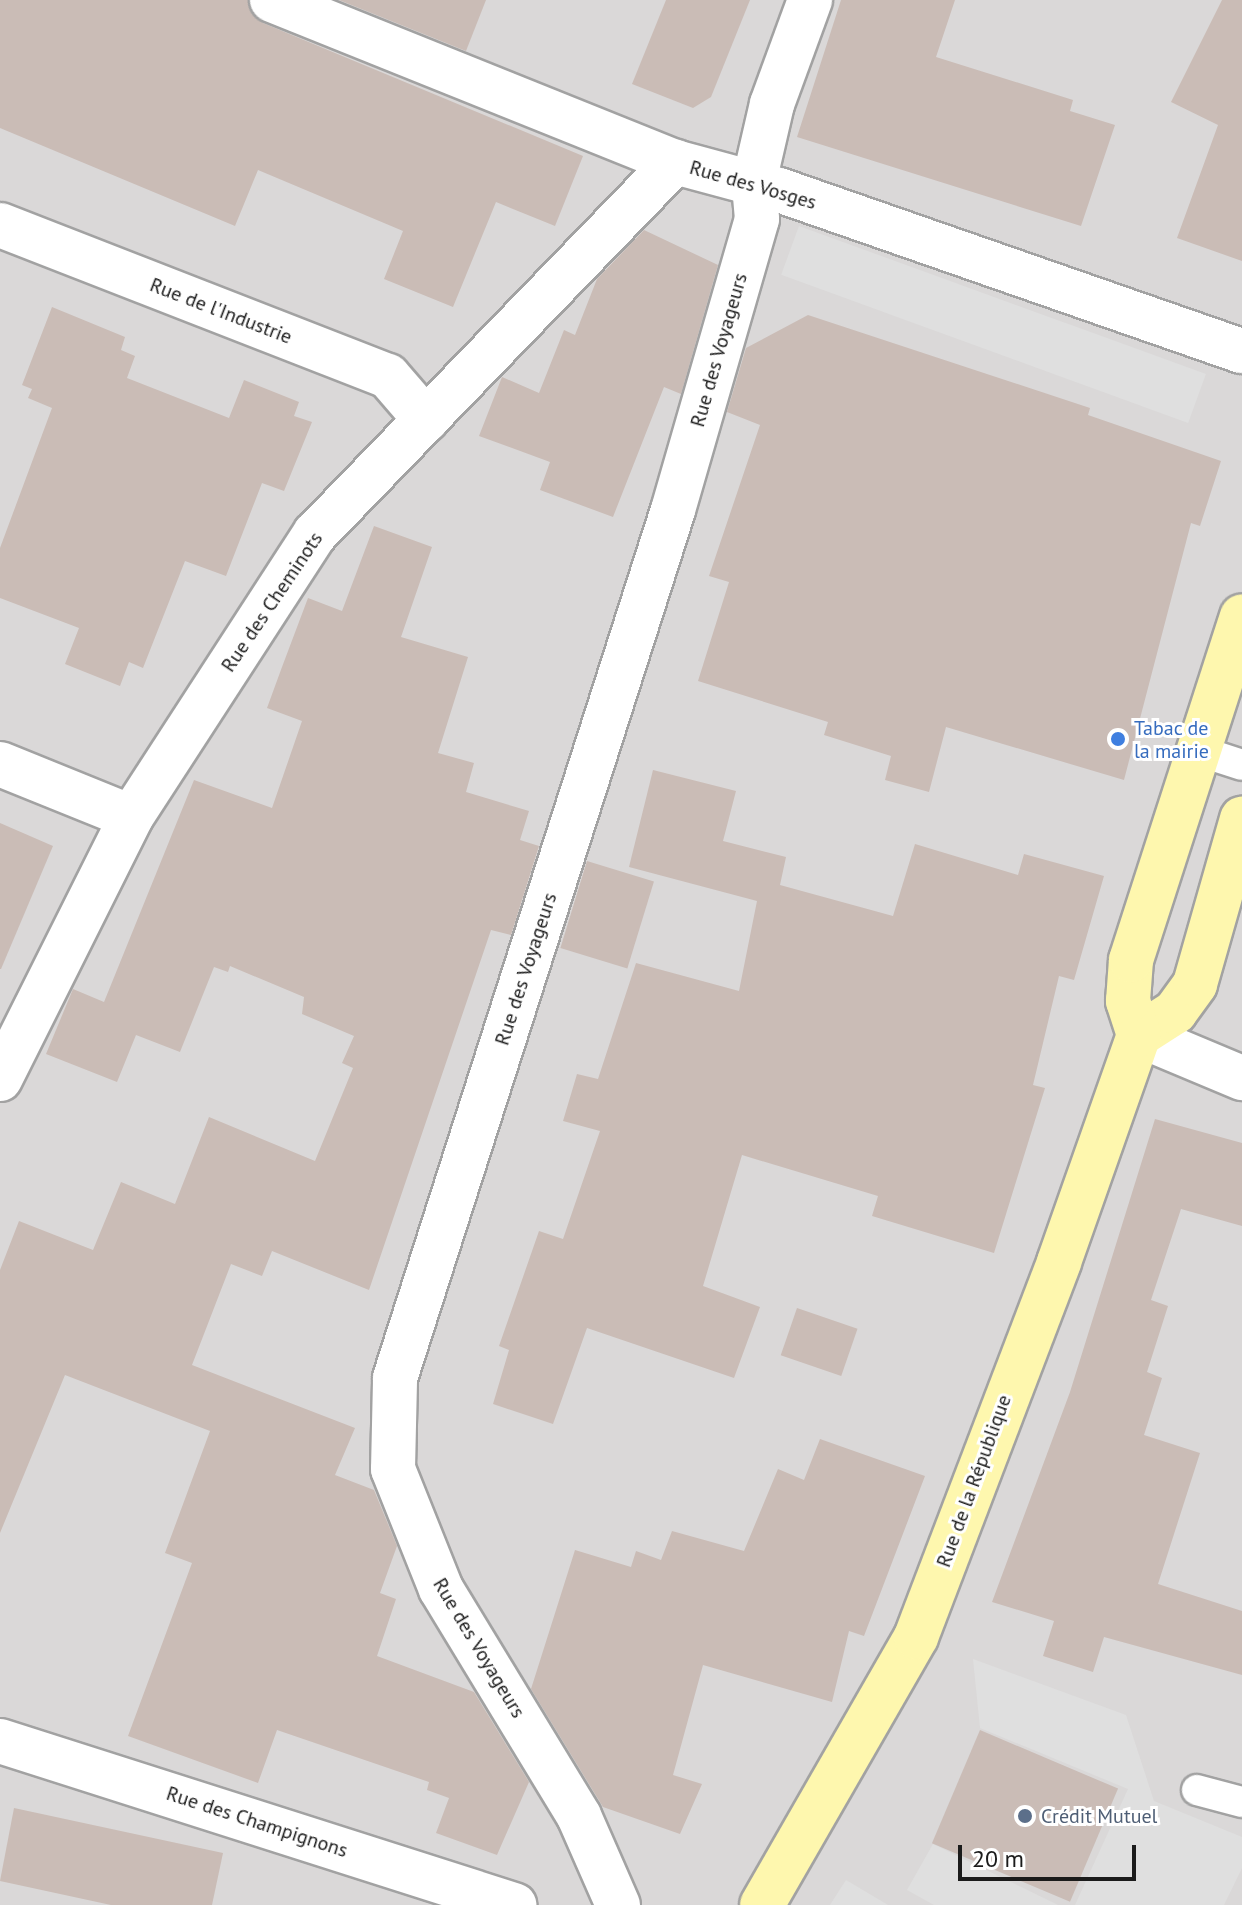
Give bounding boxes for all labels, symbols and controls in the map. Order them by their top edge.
street label: Rue des Vosges [687,155,819,215]
street label: Rue des Voyageurs [685,270,753,430]
street label: Rue de l'Industrie [147,273,295,349]
street label: Rue des Cheminots [216,527,328,677]
place label: Tabac de la mairie [1134,716,1209,763]
marker: Tabac de la mairie [1109,730,1127,748]
street label: Rue des Voyageurs [490,889,562,1049]
street label: Rue de la République [932,1392,1016,1570]
street label: Rue des Voyageurs [428,1573,530,1723]
street label: Rue des Champignons [163,1781,351,1863]
place label: Crédit Mutuel [1041,1804,1157,1828]
marker: Crédit Mutuel [1016,1807,1034,1825]
scale bar [962,1829,1140,1879]
text: 20 m [972,1843,1024,1874]

